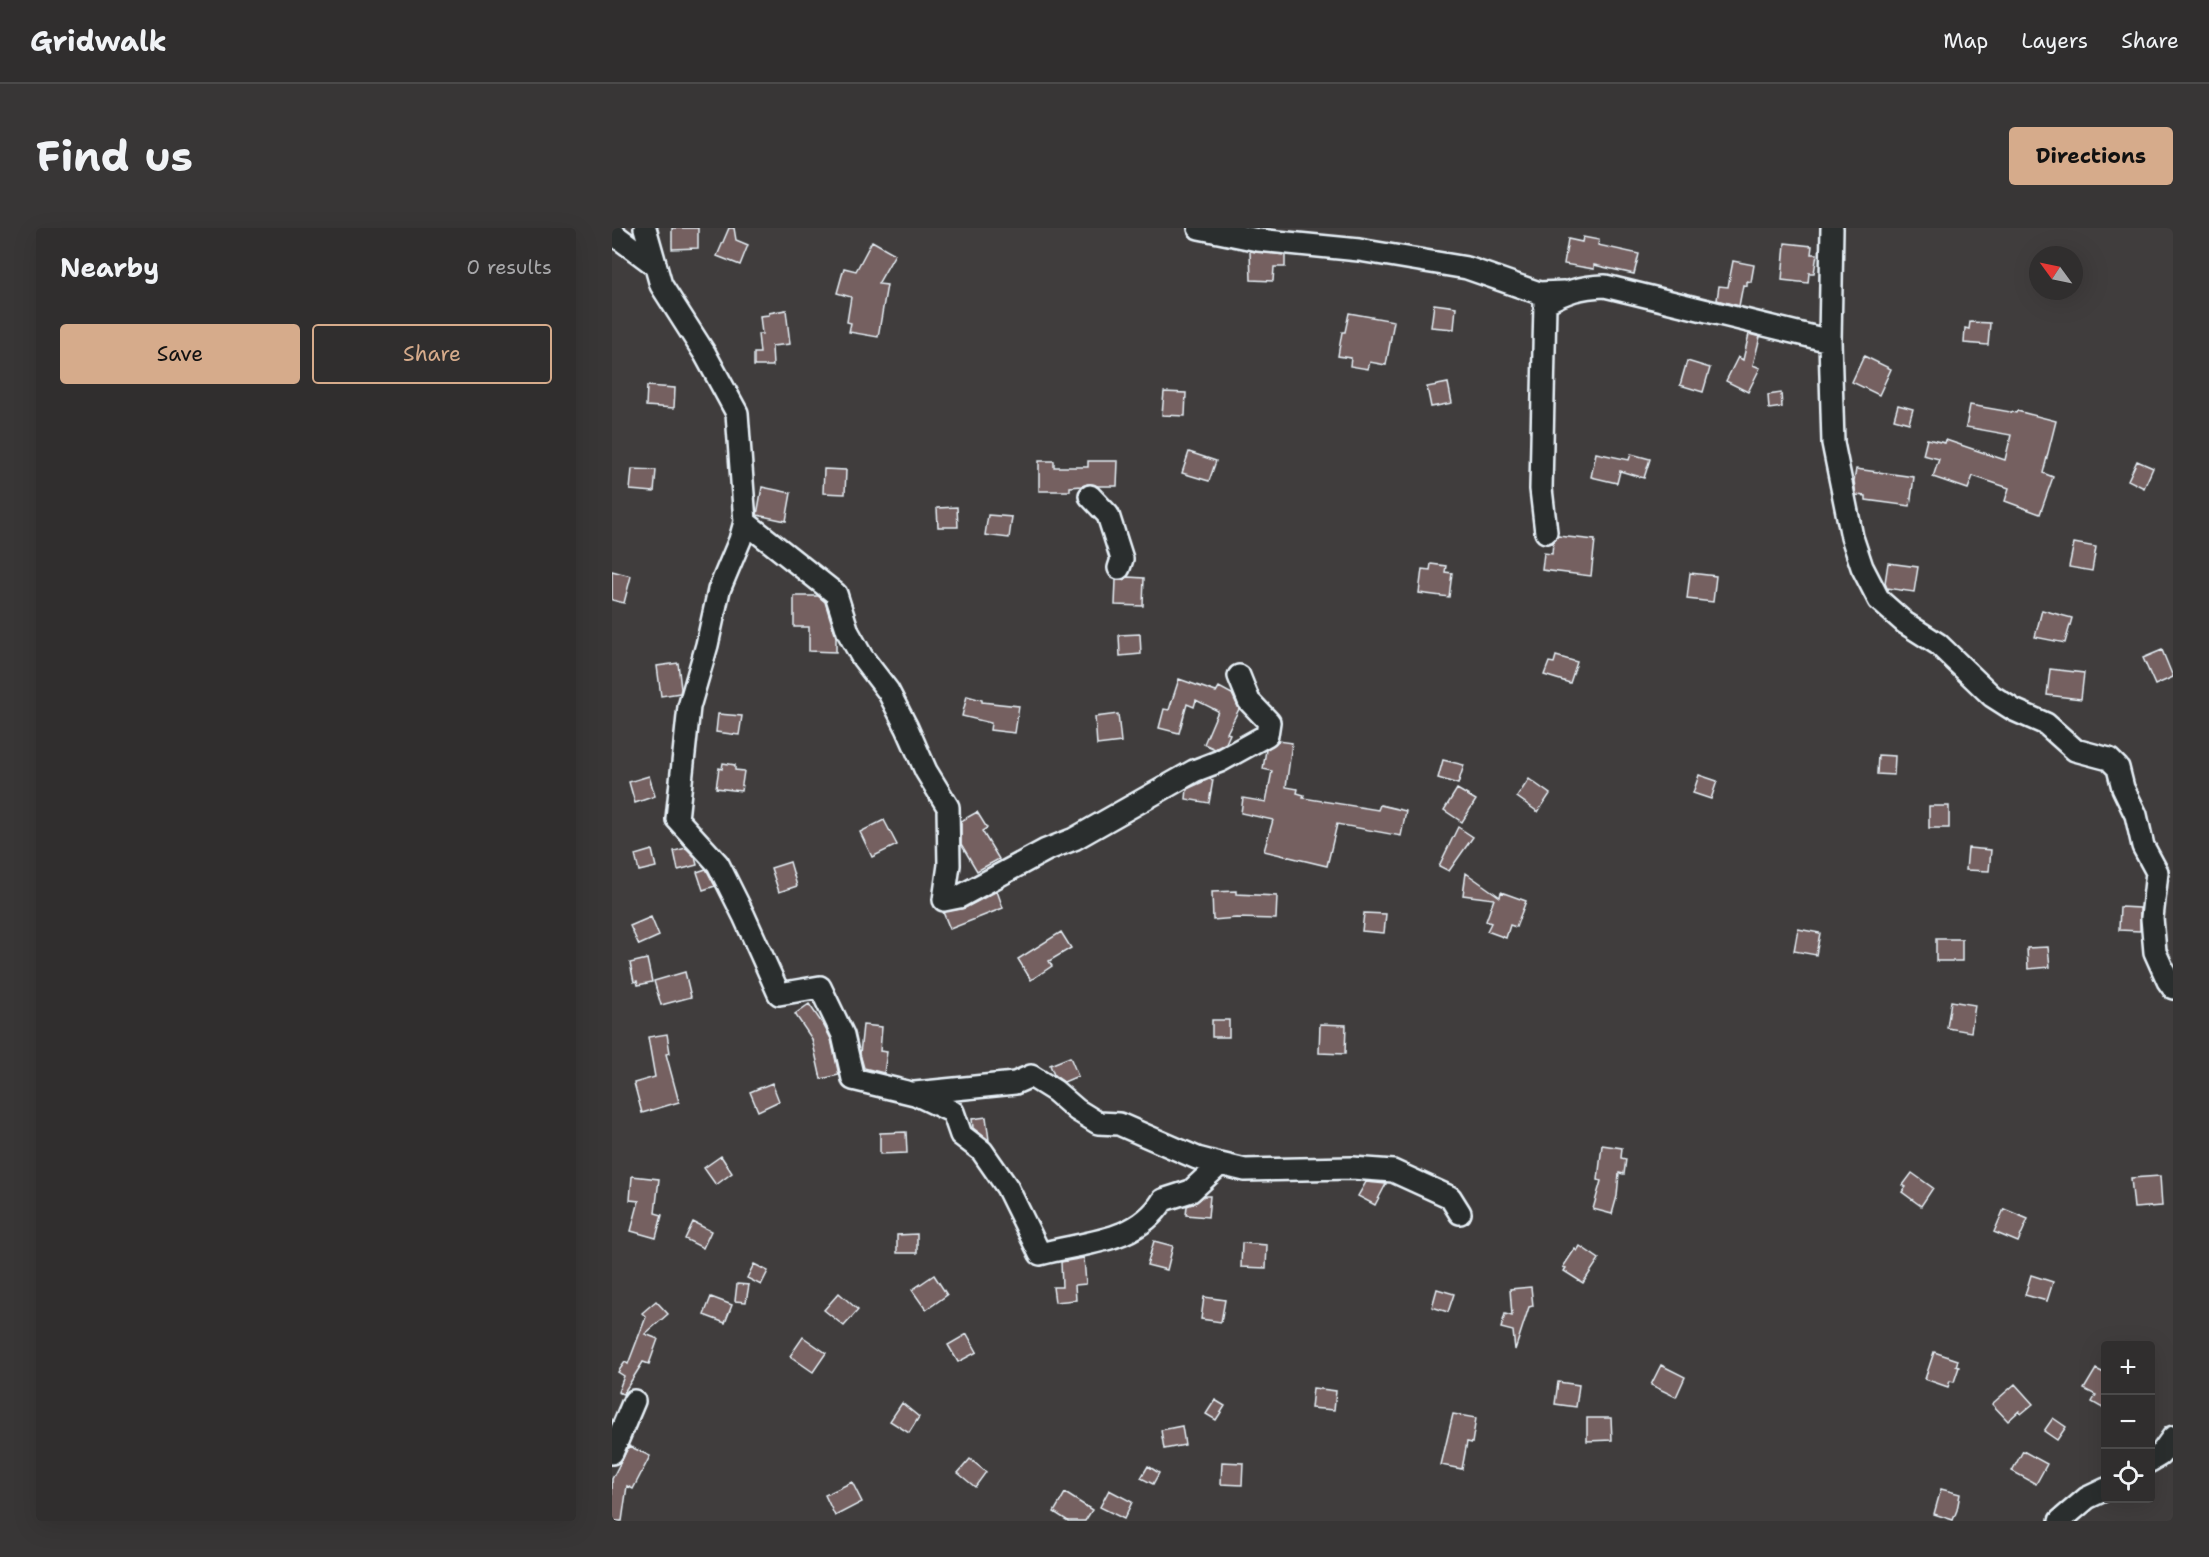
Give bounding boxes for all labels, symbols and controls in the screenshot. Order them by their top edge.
text: Gridwalk [30,22,167,60]
text: Map [1943,27,1988,55]
text: Layers [2021,27,2088,55]
text: Share [2121,27,2179,55]
button: Directions [2009,127,2173,185]
text: Find us [36,128,193,184]
north arrow [2029,246,2083,300]
text: Nearby [60,250,159,285]
text: 0 results [466,254,552,280]
button: Save [60,324,300,384]
button: Share [312,324,552,384]
map controls [2101,1341,2155,1503]
button: + [2101,1341,2155,1395]
button: − [2101,1395,2155,1449]
button: locate [2101,1449,2155,1503]

